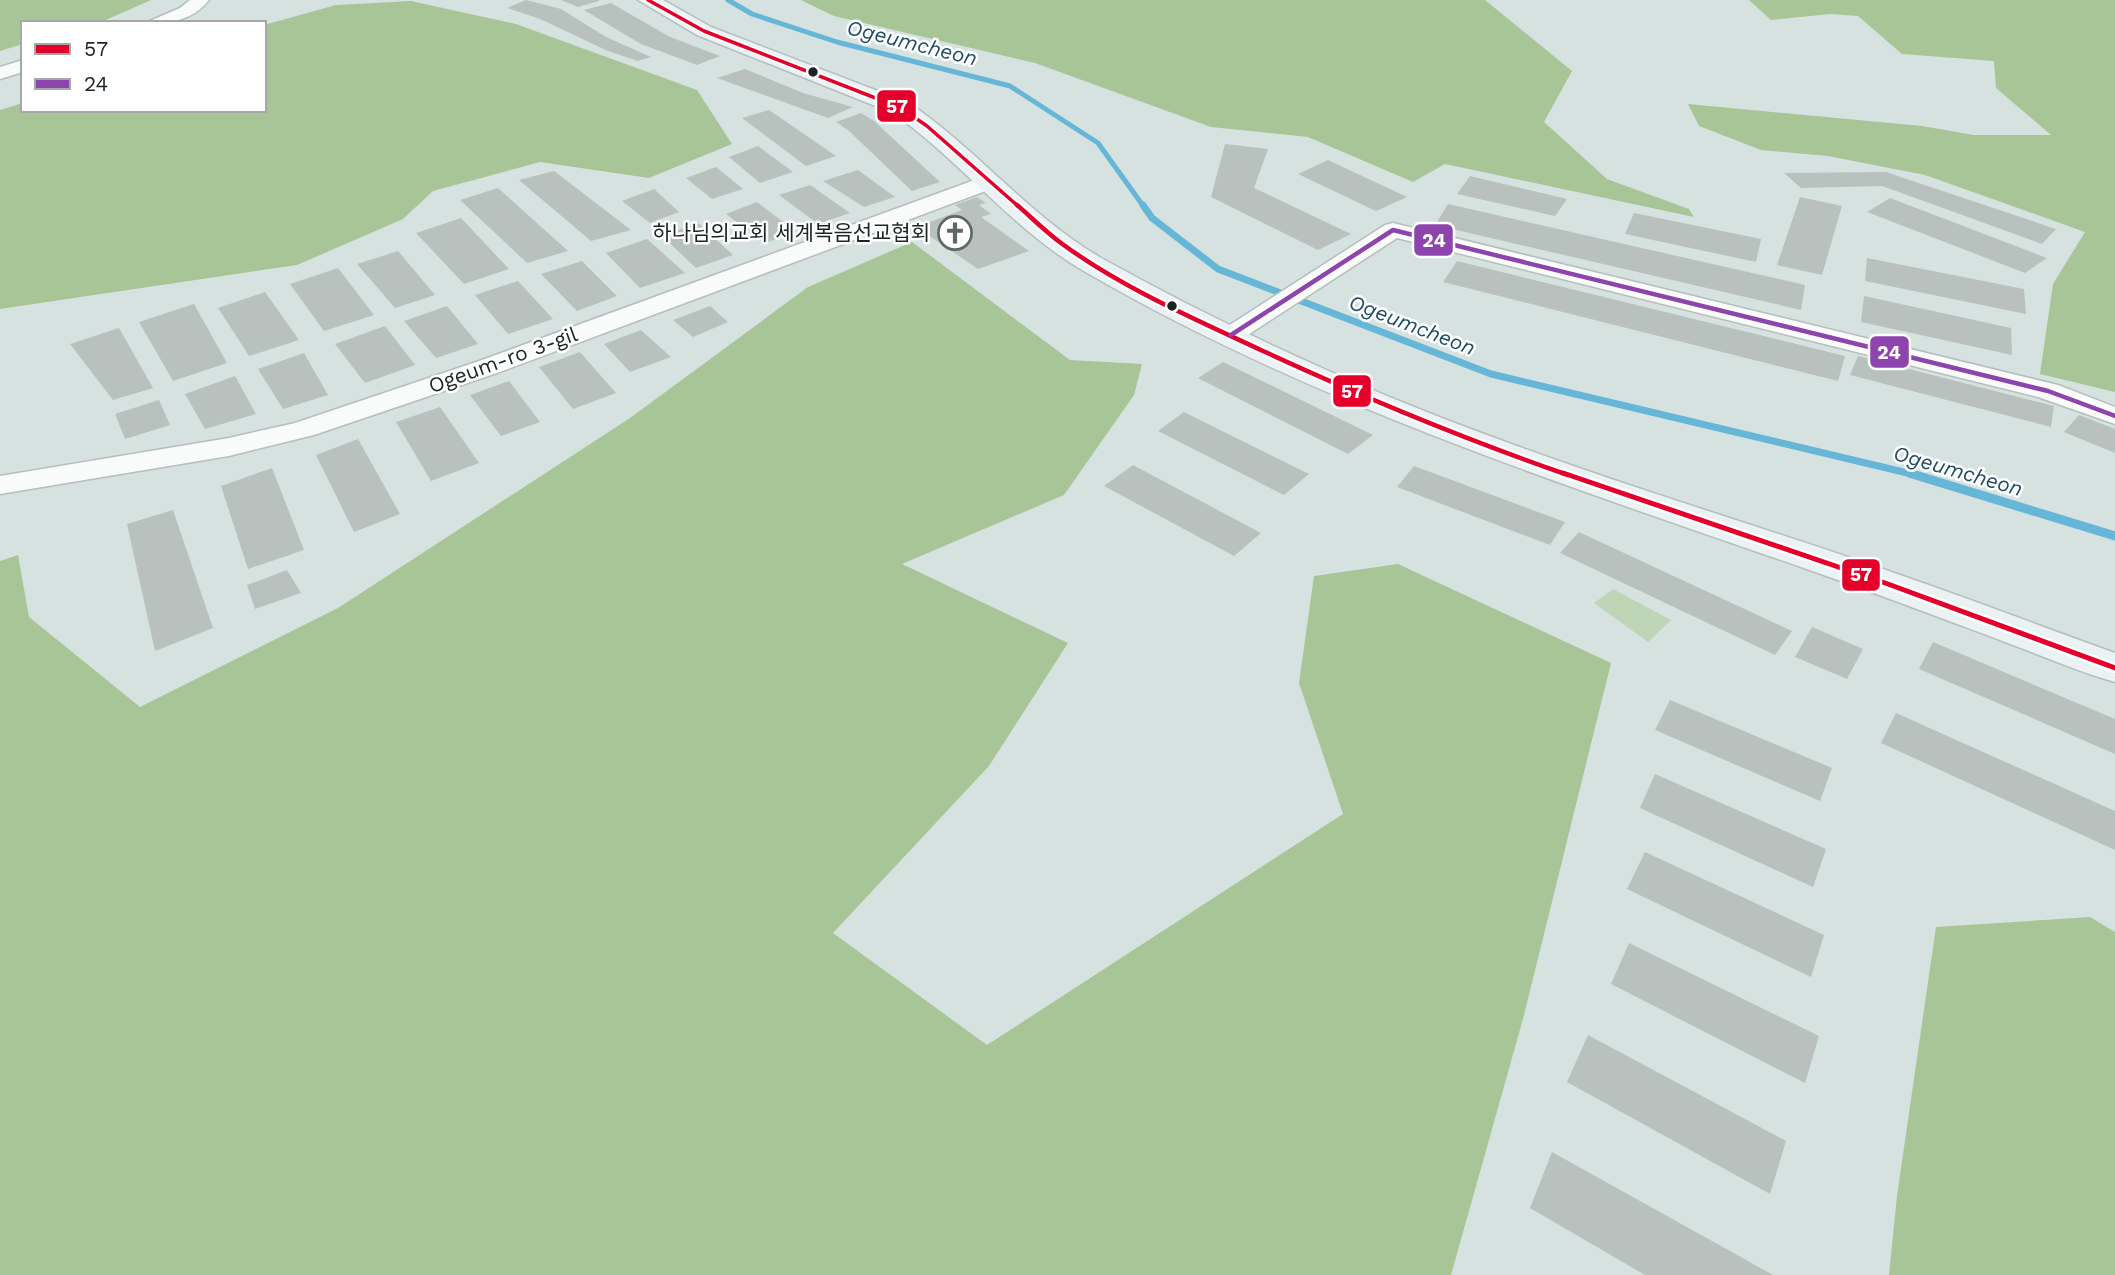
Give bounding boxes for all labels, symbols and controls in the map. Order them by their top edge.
water label: Ogeumcheon [844,14,980,71]
legend [21,21,266,112]
text: 57 [84,36,108,61]
unlabelled marker [806,65,820,79]
text: 24 [84,71,108,96]
line badge: 57 [876,89,917,123]
text: 57 [886,95,908,118]
church icon: 하나님의교회 세계복음선교협회 [936,214,974,252]
place label: 하나님의교회 세계복음선교협회 [652,220,930,245]
line badge: 24 [1413,223,1454,257]
text: 24 [1422,229,1446,252]
water label: Ogeumcheon [1345,289,1479,360]
unlabelled marker [1165,299,1179,313]
street label: Ogeum-ro 3-gil [425,321,581,398]
line badge: 24 [1869,335,1910,369]
text: 24 [1877,341,1901,364]
line badge: 57 [1332,374,1372,408]
text: 57 [1341,380,1363,403]
water label: Ogeumcheon [1891,440,2026,501]
line badge: 57 [1841,558,1881,592]
text: 57 [1850,563,1872,586]

